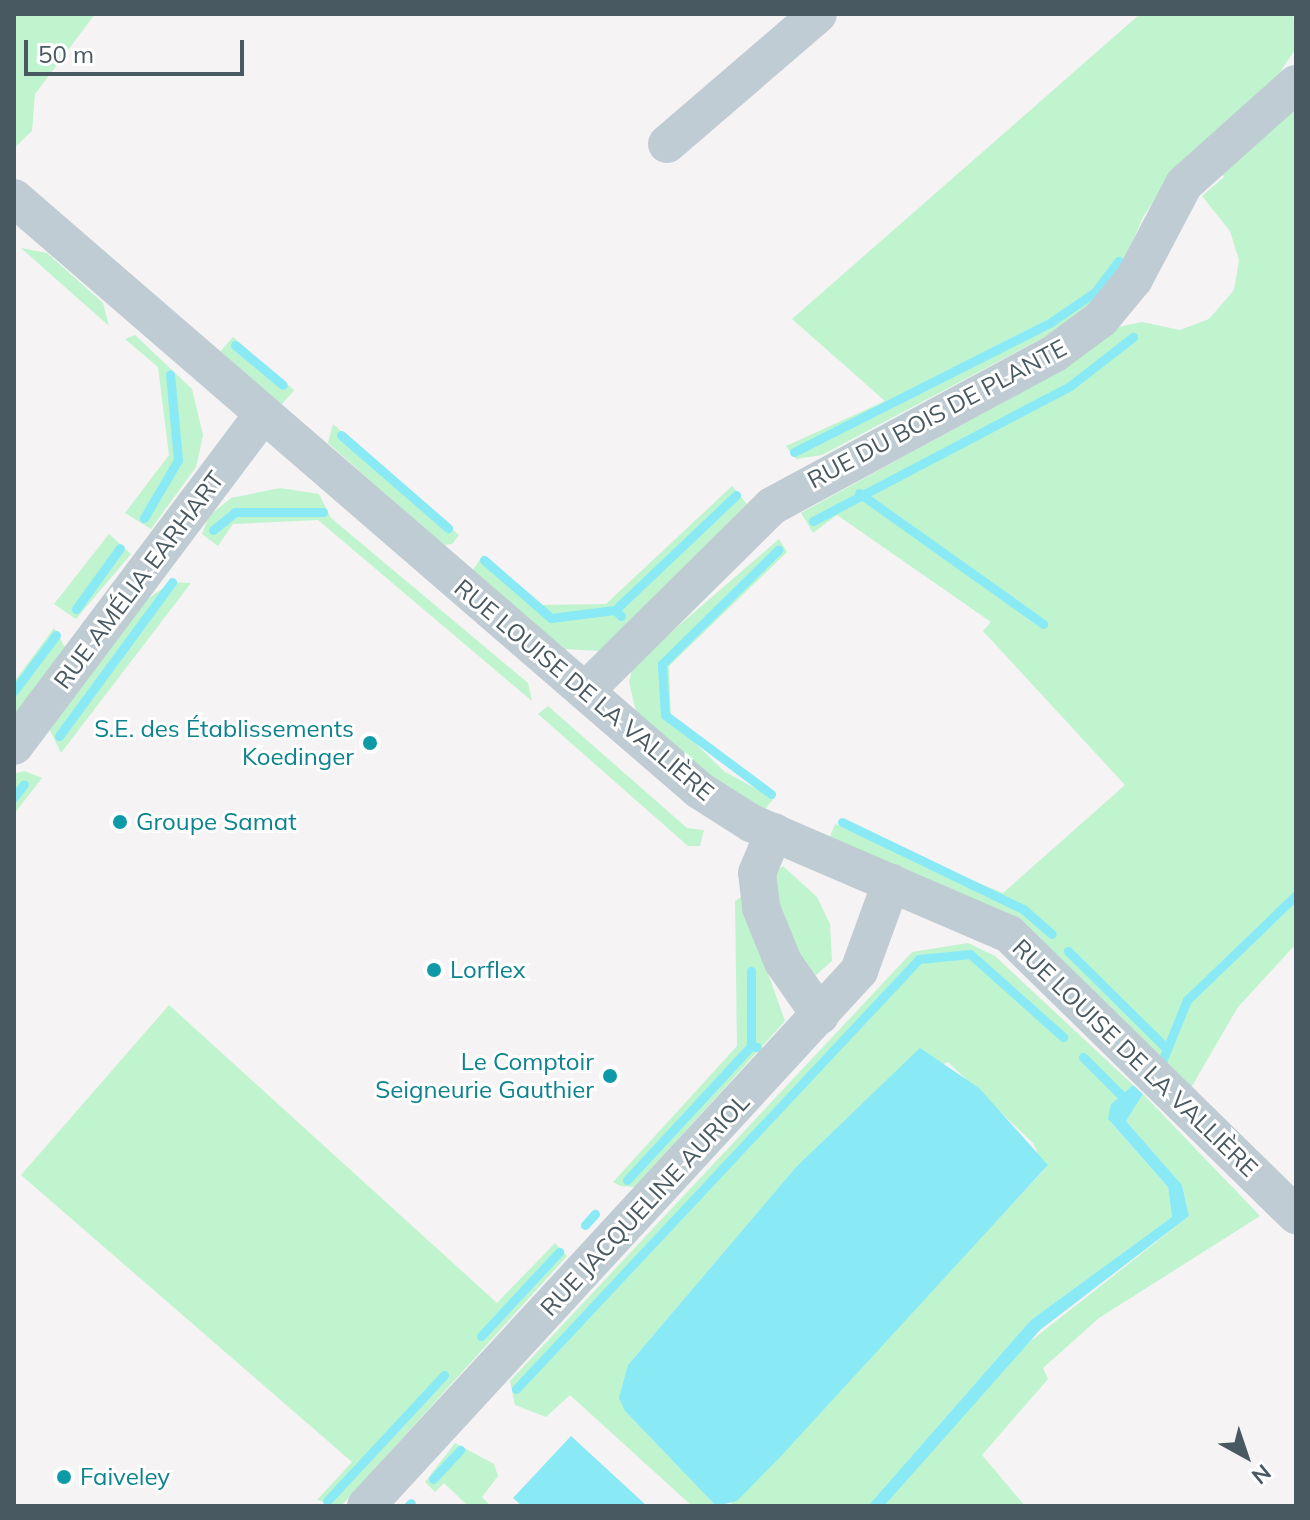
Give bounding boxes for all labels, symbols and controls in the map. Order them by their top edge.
scale bar [28,24,248,74]
text: 50 m [38,39,94,69]
street label: RUE DU BOIS DE PLANTE [803,333,1071,495]
street label: RUE AMÉLIA EARHART [48,466,230,694]
street label: RUE LOUISE DE LA VALLIÈRE [449,573,719,807]
place label: S.E. des Établissements Koedinger [94,715,354,771]
marker: S.E. des Établissements Koedinger [361,734,379,752]
place label: Groupe Samat [136,808,297,836]
marker: Groupe Samat [111,813,129,831]
street label: RUE LOUISE DE LA VALLIÈRE [1007,933,1263,1183]
place label: Lorflex [450,956,526,984]
marker: Lorflex [425,961,443,979]
place label: Le Comptoir Seigneurie Gauthier [375,1048,594,1104]
marker: Le Comptoir Seigneurie Gauthier [601,1067,619,1085]
street label: RUE JACQUELINE AURIOL [535,1088,755,1322]
north arrow [1206,1416,1286,1496]
text: N [1246,1458,1277,1490]
place label: Faiveley [80,1463,170,1491]
marker: Faiveley [55,1468,73,1486]

